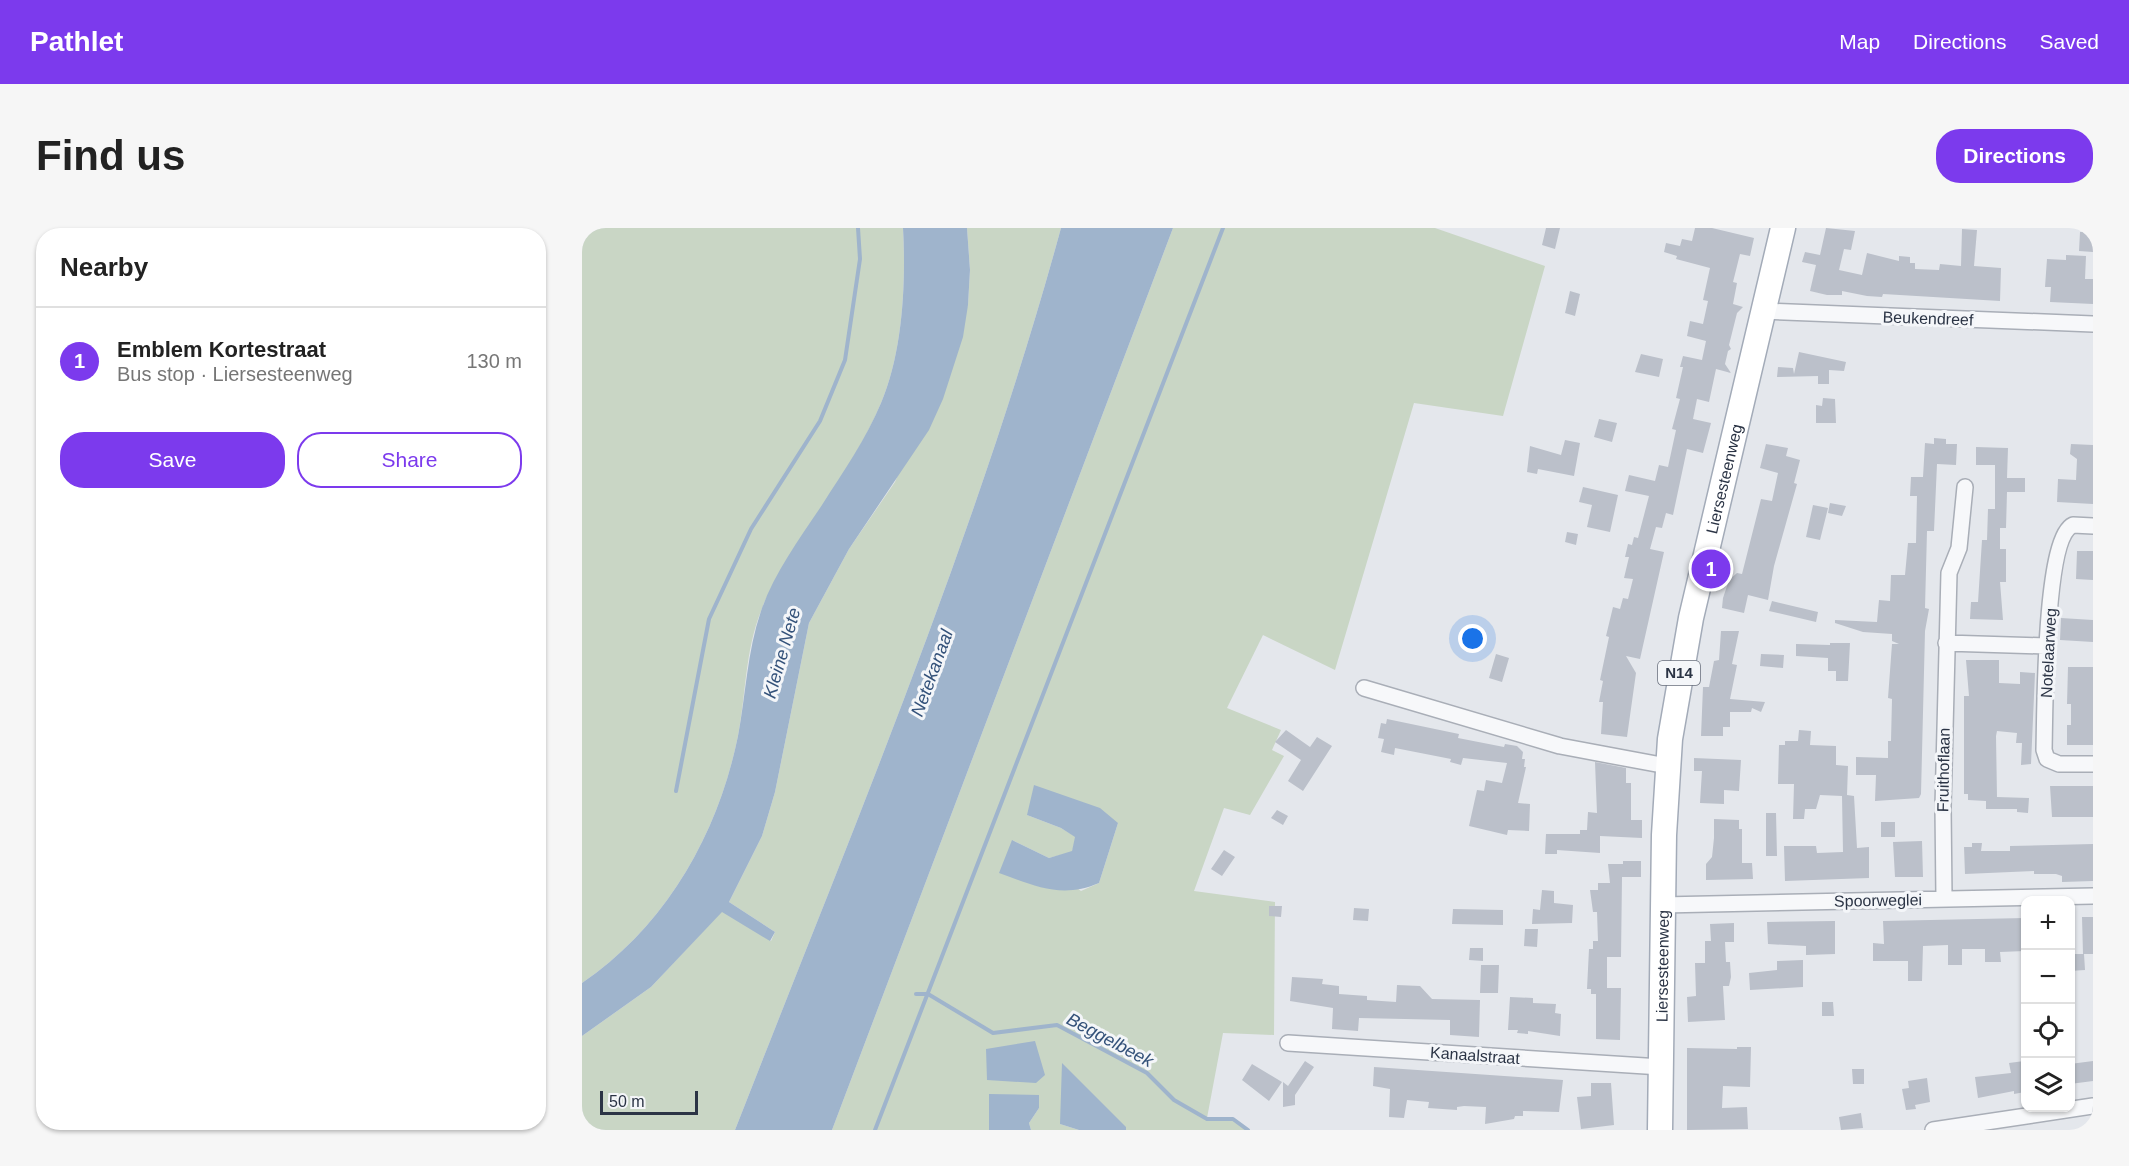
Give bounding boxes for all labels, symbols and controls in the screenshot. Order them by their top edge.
text: Pathlet [30,26,123,57]
text: Map [1839,30,1880,53]
text: Directions [1913,30,2006,53]
text: Saved [2039,30,2099,53]
button: Directions [1936,129,2093,183]
text: Find us [36,132,185,179]
text: Nearby [60,252,148,282]
street label: Beukendreef [1882,308,1974,329]
text: Emblem Kortestraat [117,337,326,362]
text: 1 [74,350,85,372]
text: 130 m [466,350,522,372]
text: Bus stop · Liersesteenweg [117,363,353,385]
street label: Liersesteenweg [1703,422,1745,535]
button: Save [60,432,285,488]
button: Share [297,432,522,488]
pin: 1 [1692,546,1730,592]
water label: Kleine Nete [760,606,804,700]
street label: Notelaarweg [2038,608,2059,698]
your location [1458,624,1487,653]
water label: Netekanaal [907,626,957,719]
road number: N14 [1658,661,1700,685]
street label: Fruithoflaan [1934,728,1953,812]
street label: Spoorweglei [1834,891,1922,910]
map controls [2021,896,2075,1112]
button: + [2021,896,2075,950]
street label: Liersesteenweg [1653,910,1672,1022]
button: − [2021,950,2075,1004]
button: locate [2021,1004,2075,1058]
water label: Beggelbeek [1063,1009,1158,1072]
street label: Kanaalstraat [1430,1044,1521,1067]
button: layers [2021,1058,2075,1112]
scale bar [600,1088,698,1116]
text: 50 m [609,1093,645,1110]

